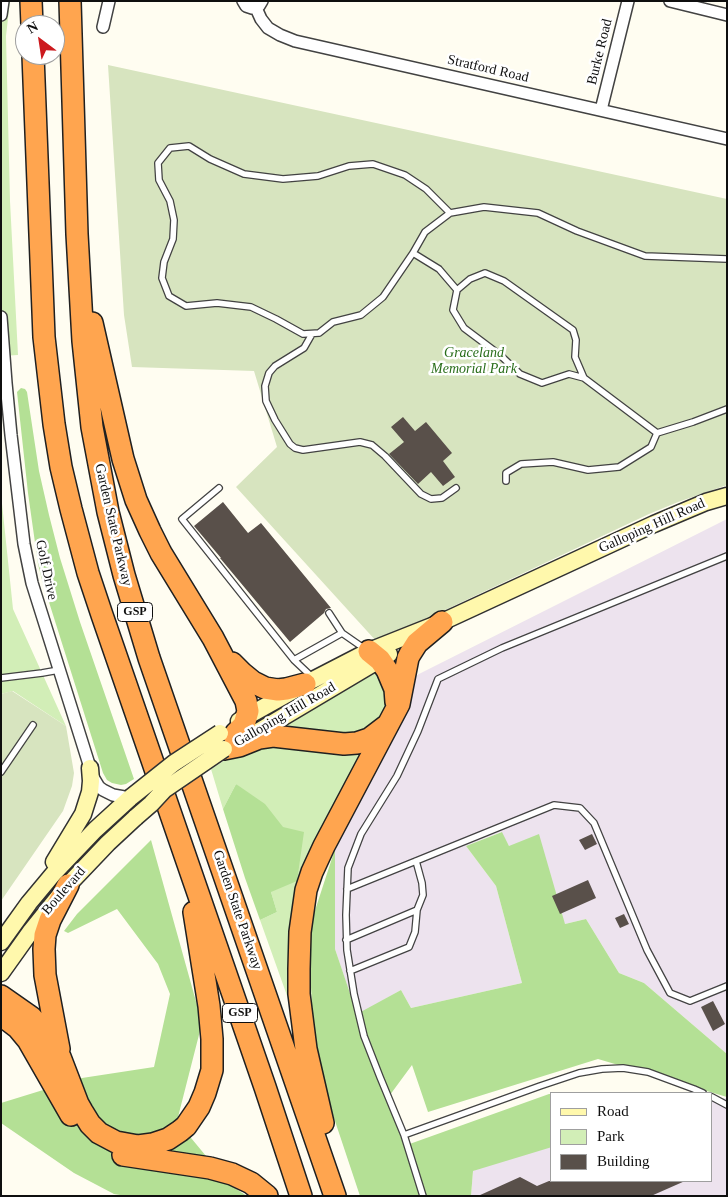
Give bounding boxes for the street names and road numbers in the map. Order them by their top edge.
street label: Burke Road [584,17,616,87]
street label: Stratford Road [446,52,530,86]
street label: Garden State Parkway [91,462,135,588]
street label: Galloping Hill Road [596,495,708,557]
street label: Golf Drive [31,538,61,602]
road number: GSP [118,602,152,622]
street label: Galloping Hill Road [231,679,339,751]
street label: Garden State Parkway [209,848,265,972]
street label: Boulevard [39,863,89,919]
road number: GSP [222,1004,258,1022]

